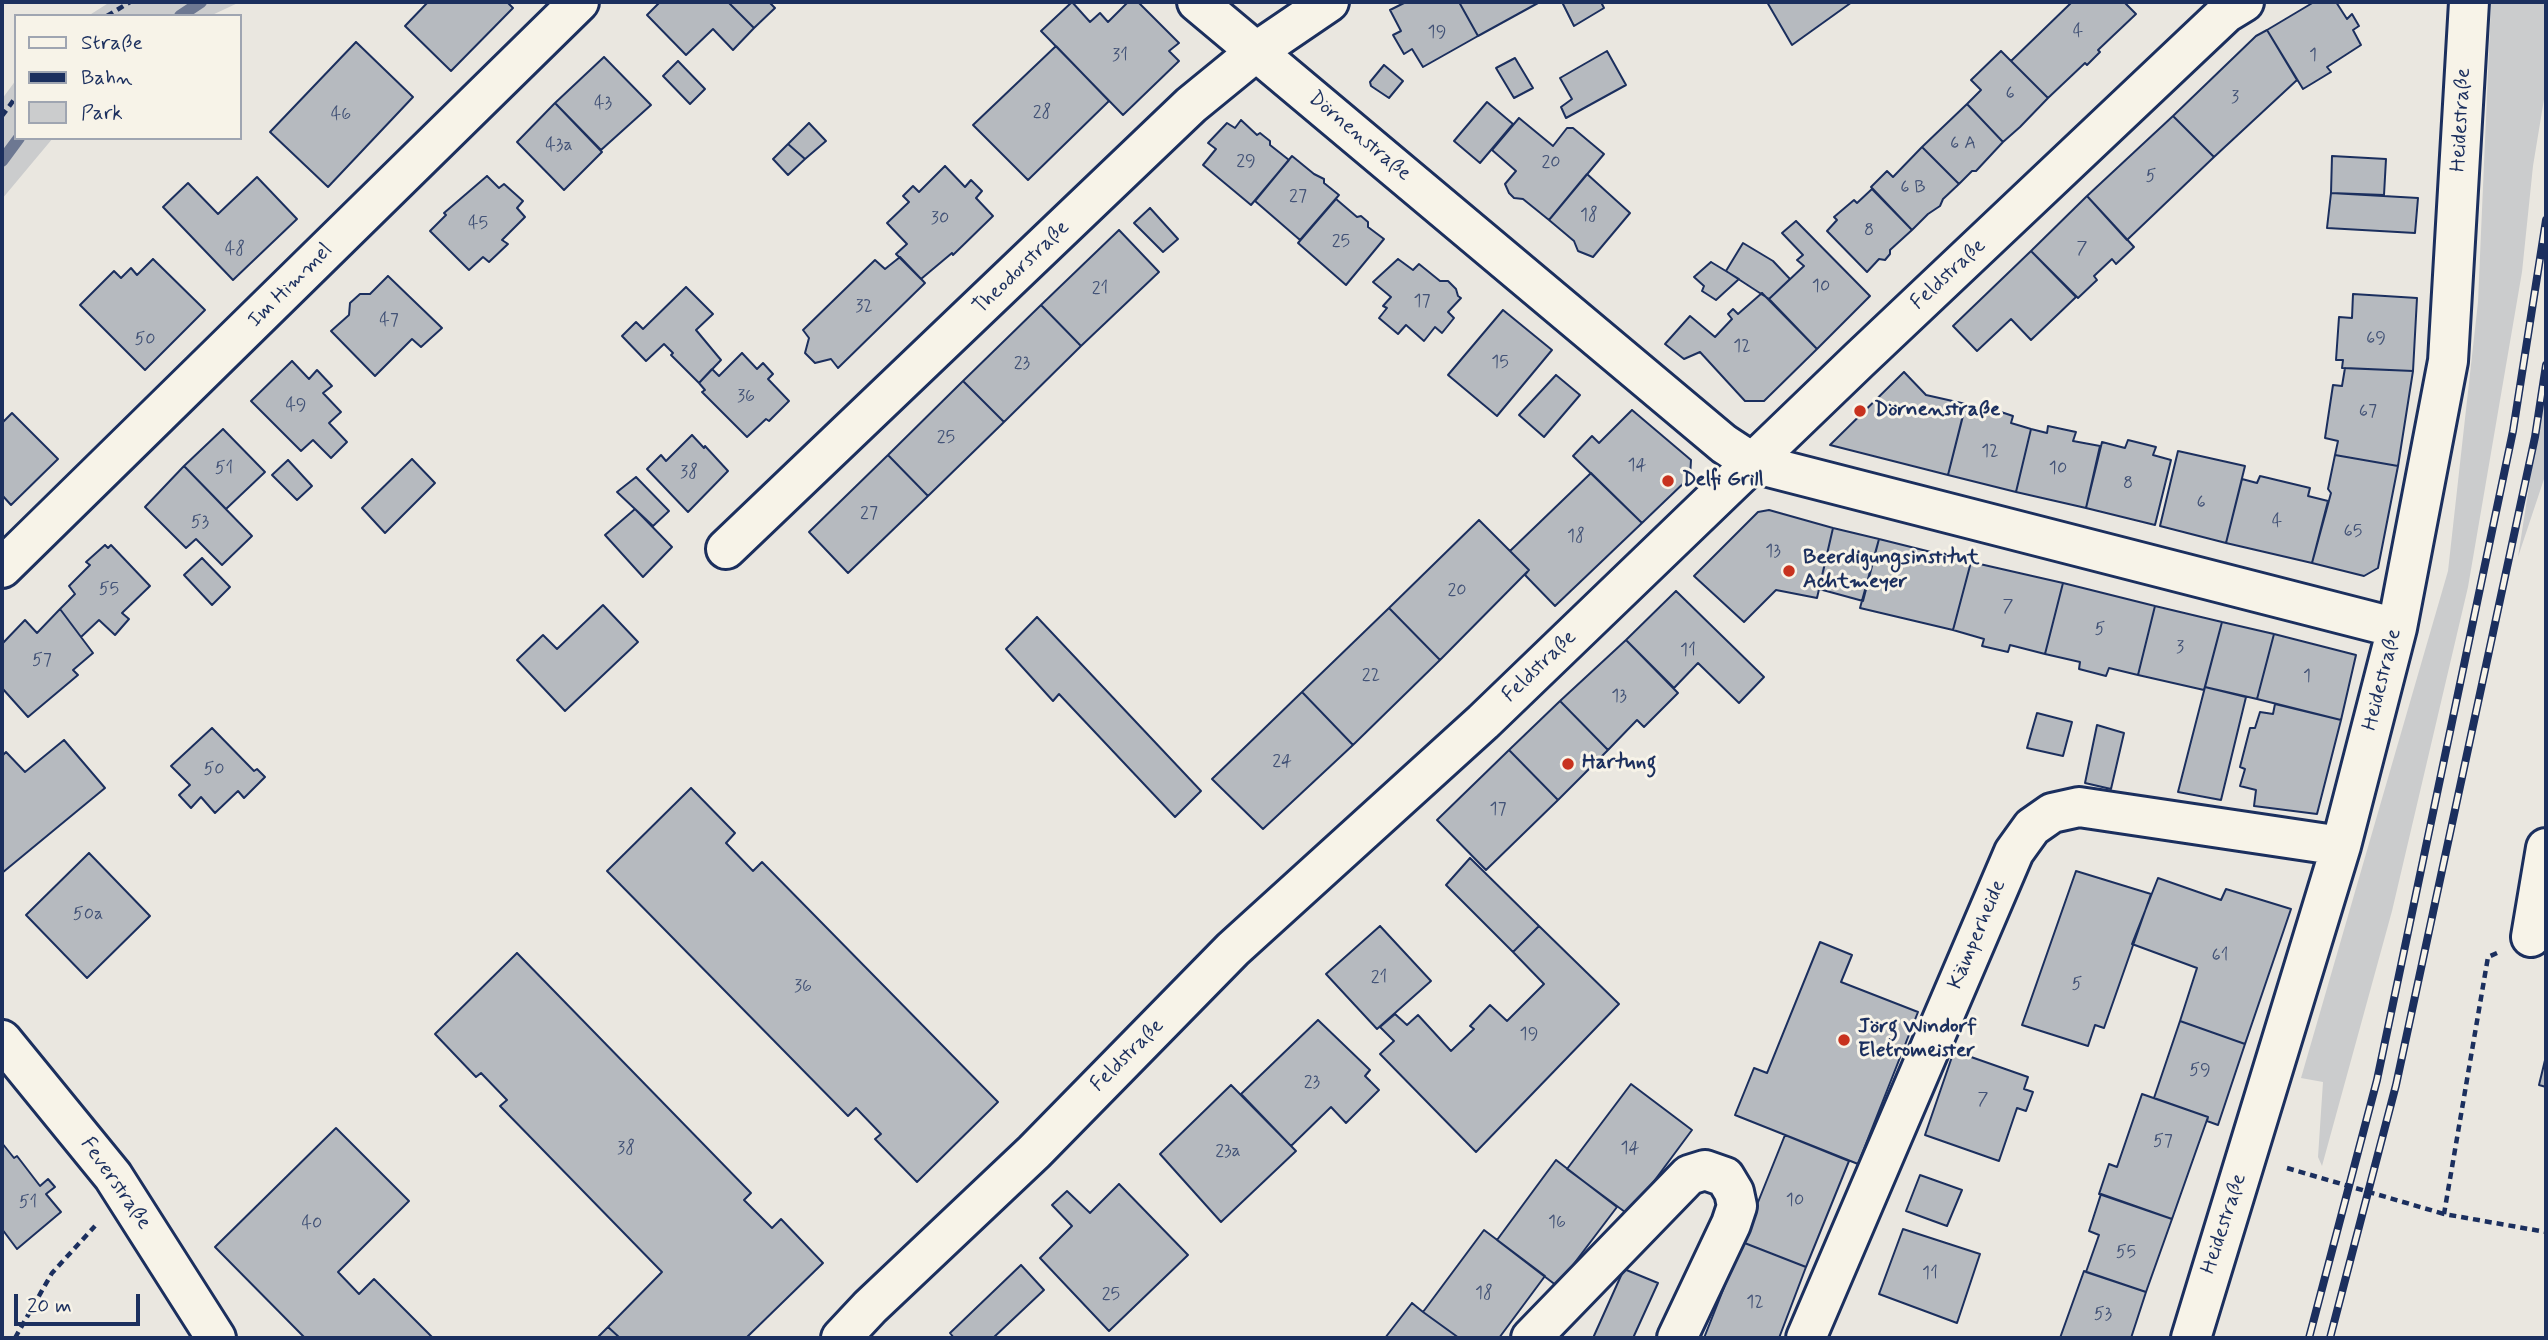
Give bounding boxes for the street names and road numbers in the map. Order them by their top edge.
street label: Heidestraße [2447,67,2477,173]
street label: Dörnenstraße [1303,87,1415,187]
street label: Theodorstraße [969,216,1075,320]
street label: Feldstraße [1906,234,1992,316]
street label: Im Himmel [244,239,338,333]
street label: Feldstraße [1498,626,1582,708]
street label: Heidestraße [2358,626,2408,734]
street label: Kämperheide [1944,876,2012,994]
street label: Feldstraße [1086,1014,1170,1098]
street label: Feverstraße [74,1133,156,1235]
street label: Heidestraße [2197,1171,2253,1277]

